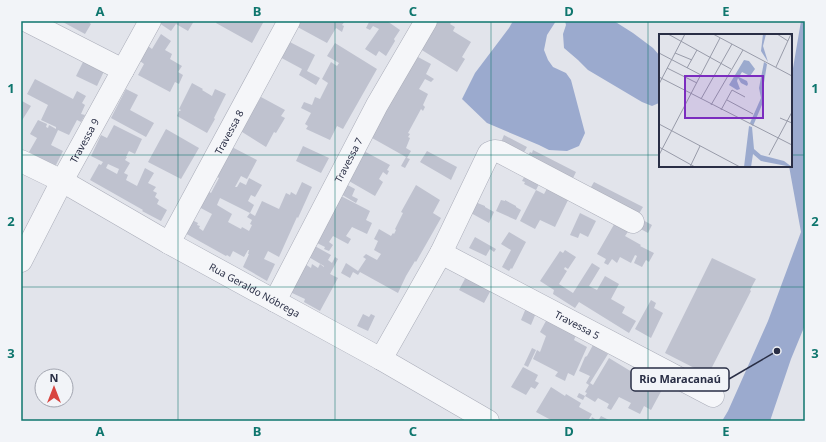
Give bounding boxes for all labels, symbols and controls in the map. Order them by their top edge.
text: A [96,2,105,20]
text: B [253,2,261,20]
text: C [409,2,417,20]
text: D [564,2,574,20]
text: E [722,2,730,20]
inset map [659,34,792,167]
text: 1 [7,79,15,97]
text: 1 [811,79,819,97]
street label: Travessa 8 [211,107,247,157]
street label: Travessa 9 [66,116,102,165]
street label: Travessa 7 [331,135,366,185]
text: 2 [7,212,15,230]
text: 2 [811,212,819,230]
street label: Rua Geraldo Nóbrega [207,259,303,320]
street label: Travessa 5 [552,307,602,342]
text: 3 [7,344,15,362]
text: 3 [811,344,819,362]
north arrow [34,368,74,408]
callout: Rio Maracanaú [631,368,729,391]
text: N [50,370,58,385]
text: Rio Maracanaú [639,371,721,386]
text: A [96,422,105,440]
text: B [253,422,261,440]
text: C [409,422,417,440]
text: D [564,422,574,440]
text: E [722,422,730,440]

